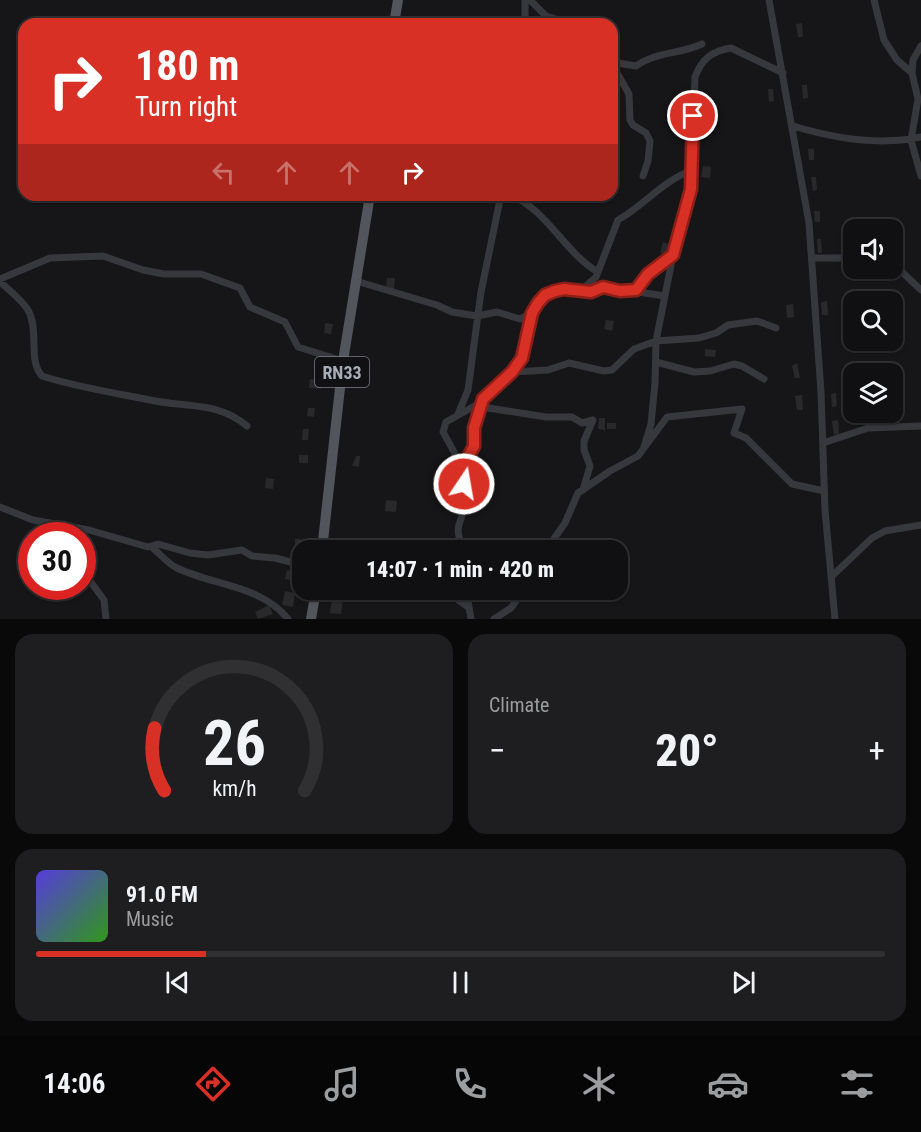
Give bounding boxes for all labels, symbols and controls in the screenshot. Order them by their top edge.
text: 180 m [135,41,240,90]
icon: right [36,42,114,120]
pin [667,90,718,141]
text: Turn right [135,91,237,123]
icon: arrive [676,99,709,132]
icon: left [207,156,240,189]
icon: ahead [270,156,303,189]
icon: ahead [333,156,366,189]
icon: right [396,156,429,189]
map controls [843,219,903,423]
button: sound [843,219,903,279]
button: search [843,291,903,351]
road number: RN33 [315,357,369,387]
button: layers [843,363,903,423]
position arrow [432,452,496,516]
speed limit sign: 30 [18,522,96,600]
text: 14:07 · 1 min · 420 m [366,557,554,582]
text: Climate [489,693,549,717]
text: 26 [202,707,266,780]
text: 20° [655,724,719,777]
text: − [489,731,506,770]
text: + [869,731,885,770]
text: km/h [212,776,256,801]
text: 91.0 FM [126,882,198,907]
text: Music [126,907,174,931]
icon: previous [161,966,194,999]
icon: pause [444,966,477,999]
icon: next [727,966,760,999]
icon: directions [192,1063,234,1105]
icon: music [321,1063,363,1105]
icon: phone [449,1063,491,1105]
icon: climate [578,1063,620,1105]
icon: car [707,1063,749,1105]
icon: filters [836,1063,878,1105]
text: 14:06 [43,1068,105,1100]

